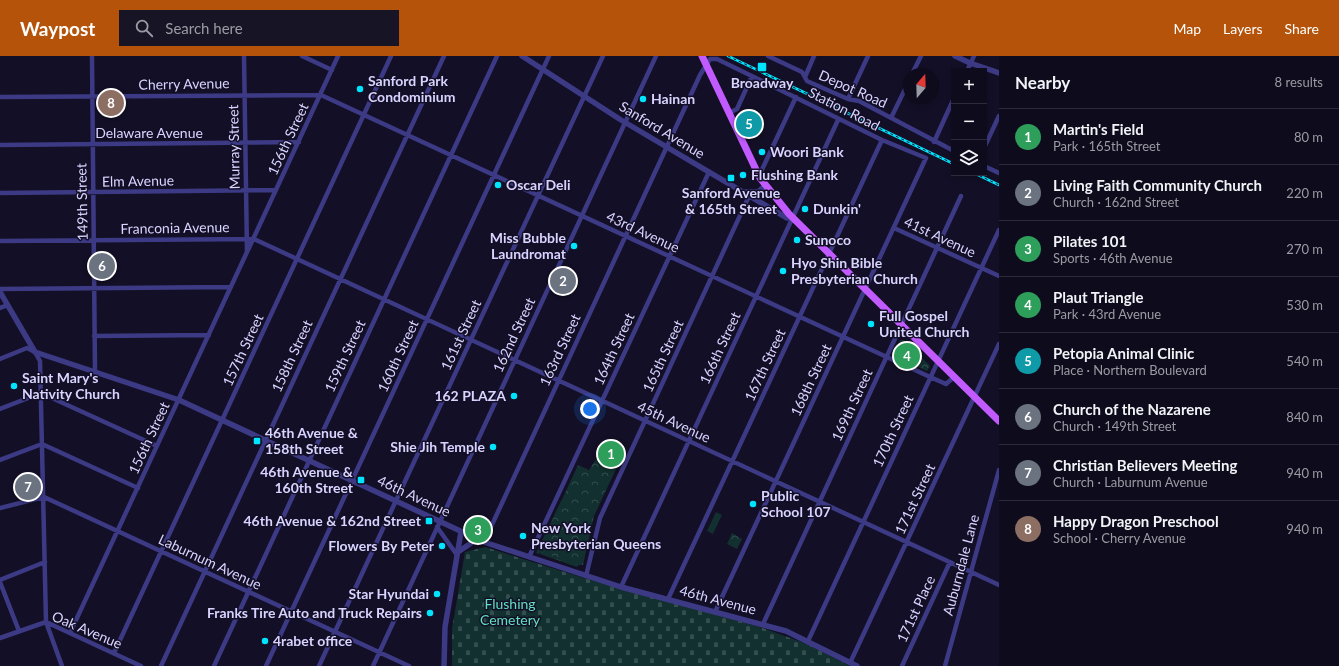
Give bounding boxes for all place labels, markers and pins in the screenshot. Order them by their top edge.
marker: Broadway [756,61,768,73]
place label: Sanford Park Condominium [368,72,455,105]
place label: Broadway [731,74,794,91]
marker: Sanford Park Condominium [355,84,365,94]
pin: 8 [98,88,124,118]
place label: Hainan [651,90,695,107]
marker: Hainan [638,94,648,104]
pin: 5 [736,109,762,139]
place label: Woori Bank [770,143,844,160]
marker: Woori Bank [757,147,767,157]
place label: Flushing Bank [751,166,839,183]
marker: Flushing Bank [738,170,748,180]
marker: Sanford Avenue & 165th Street [726,173,736,183]
place label: Oscar Deli [506,176,571,193]
marker: Oscar Deli [493,180,503,190]
place label: Sanford Avenue & 165th Street [682,184,781,217]
place label: Dunkin' [813,200,861,217]
marker: Dunkin' [800,204,810,214]
place label: Miss Bubble Laundromat [490,229,567,262]
place label: Sunoco [805,231,851,248]
marker: Sunoco [792,235,802,245]
marker: Miss Bubble Laundromat [569,241,579,251]
pin: 6 [89,251,115,281]
place label: Hyo Shin Bible Presbyterian Church [791,254,918,287]
pin: 2 [550,266,576,296]
marker: Hyo Shin Bible Presbyterian Church [778,266,788,276]
place label: Full Gospel United Church [879,307,969,340]
marker: Full Gospel United Church [866,319,876,329]
pin: 4 [894,341,920,371]
place label: Saint Mary's Nativity Church [22,369,120,402]
marker: Saint Mary's Nativity Church [9,381,19,391]
place label: 162 PLAZA [434,387,506,404]
marker: 162 PLAZA [509,391,519,401]
place label: 46th Avenue & 158th Street [265,424,359,457]
marker: 46th Avenue & 158th Street [252,436,262,446]
place label: Shie Jih Temple [390,438,486,455]
pin: 1 [598,439,624,469]
marker: Shie Jih Temple [488,442,498,452]
place label: 46th Avenue & 160th Street [260,463,354,496]
pin: 7 [15,472,41,502]
marker: 46th Avenue & 160th Street [356,475,366,485]
place label: Public School 107 [761,487,831,520]
marker: Public School 107 [748,499,758,509]
place label: 46th Avenue & 162nd Street [243,512,422,529]
pin: 3 [465,515,491,545]
marker: 46th Avenue & 162nd Street [424,516,434,526]
place label: New York Presbyterian Queens [531,519,661,552]
marker: New York Presbyterian Queens [518,531,528,541]
place label: Flowers By Peter [328,537,435,554]
marker: Flowers By Peter [437,541,447,551]
place label: Star Hyundai [349,585,429,602]
marker: Star Hyundai [432,589,442,599]
place label: Franks Tire Auto and Truck Repairs [207,604,422,621]
marker: Franks Tire Auto and Truck Repairs [425,608,435,618]
place label: 4rabet office [273,632,353,649]
marker: 4rabet office [260,636,270,646]

